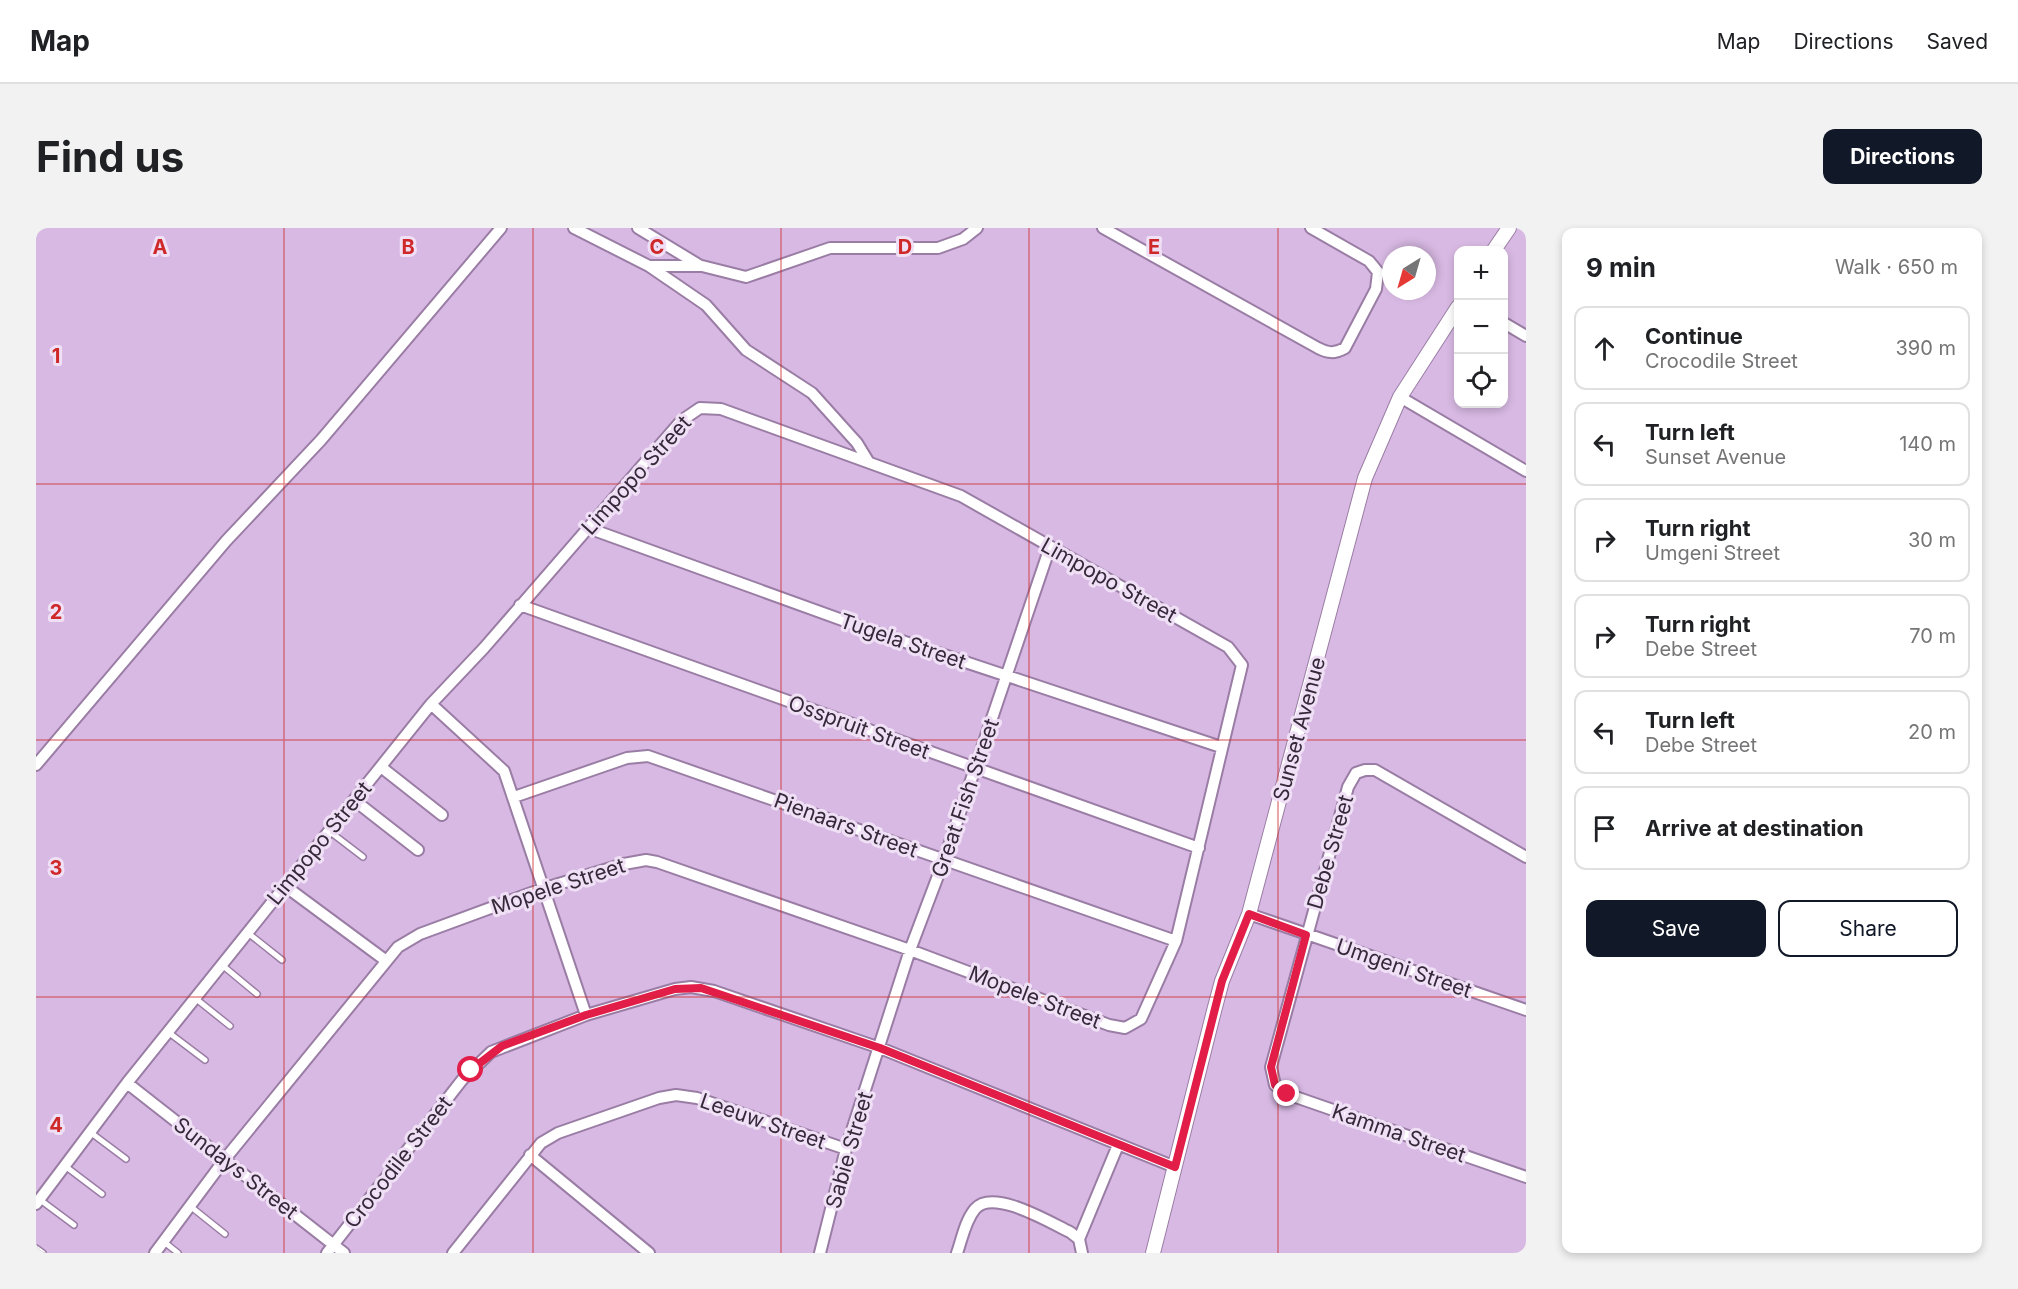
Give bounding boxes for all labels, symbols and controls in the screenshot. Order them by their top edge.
text: Map [30,24,90,58]
text: Map [1717,29,1760,54]
text: Directions [1793,29,1894,54]
text: Saved [1927,29,1988,54]
button: Directions [1823,129,1982,184]
text: Find us [36,131,184,182]
text: A [153,235,168,259]
text: B [401,235,415,259]
text: C [650,235,664,259]
text: D [898,235,912,259]
text: E [1148,235,1160,259]
north arrow [1382,246,1436,300]
map controls [1454,246,1508,408]
button: + [1454,246,1508,300]
text: 9 min [1586,252,1656,283]
text: Walk · 650 m [1835,255,1958,279]
button: − [1454,300,1508,354]
text: Continue [1645,323,1743,349]
icon: ahead [1588,332,1621,365]
text: 390 m [1895,336,1956,360]
text: 1 [52,344,60,368]
text: Crocodile Street [1645,349,1798,373]
button: locate [1454,354,1508,408]
street label: Limpopo Street [576,410,696,540]
text: Turn left [1645,419,1735,445]
icon: left [1588,428,1621,461]
text: 140 m [1899,432,1956,456]
text: Sunset Avenue [1645,445,1786,469]
text: Turn right [1645,515,1751,541]
icon: right [1588,524,1621,557]
text: 30 m [1908,528,1956,552]
street label: Limpopo Street [1037,532,1181,628]
text: Umgeni Street [1645,541,1780,565]
text: 2 [50,600,62,624]
street label: Tugela Street [837,608,969,674]
text: Turn right [1645,611,1751,637]
icon: right [1588,620,1621,653]
text: 70 m [1909,624,1956,648]
text: Debe Street [1645,637,1757,661]
street label: Sunset Avenue [1268,654,1330,804]
street label: Osspruit Street [785,690,933,764]
text: Turn left [1645,707,1735,733]
street label: Great Fish Street [926,715,1004,881]
icon: left [1588,716,1621,749]
text: 20 m [1908,720,1956,744]
text: Debe Street [1645,733,1757,757]
street label: Limpopo Street [262,776,376,910]
street label: Pienaars Street [771,787,921,863]
street label: Debe Street [1302,792,1358,912]
icon: arrive [1588,812,1621,845]
text: Arrive at destination [1645,815,1864,841]
street label: Mopele Street [488,853,628,919]
text: 3 [50,856,62,880]
button: Save [1586,900,1766,957]
button: Share [1778,900,1958,957]
street label: Umgeni Street [1333,933,1475,1003]
street label: Mopele Street [966,960,1105,1034]
route start [457,1056,483,1082]
route end [1273,1080,1299,1106]
street label: Leeuw Street [697,1088,829,1154]
street label: Sabie Street [820,1088,878,1211]
street label: Crocodile Street [339,1091,457,1233]
street label: Kamma Street [1329,1098,1469,1168]
street label: Sundays Street [169,1112,303,1224]
text: 4 [49,1113,63,1137]

